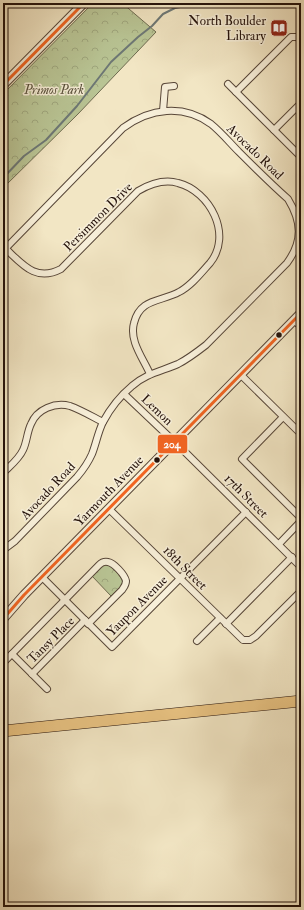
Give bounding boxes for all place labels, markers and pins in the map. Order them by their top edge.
place label: North Boulder Library [188,13,266,45]
library icon: North Boulder Library [269,18,289,38]
unlabelled marker [274,330,284,340]
unlabelled marker [152,455,162,465]

